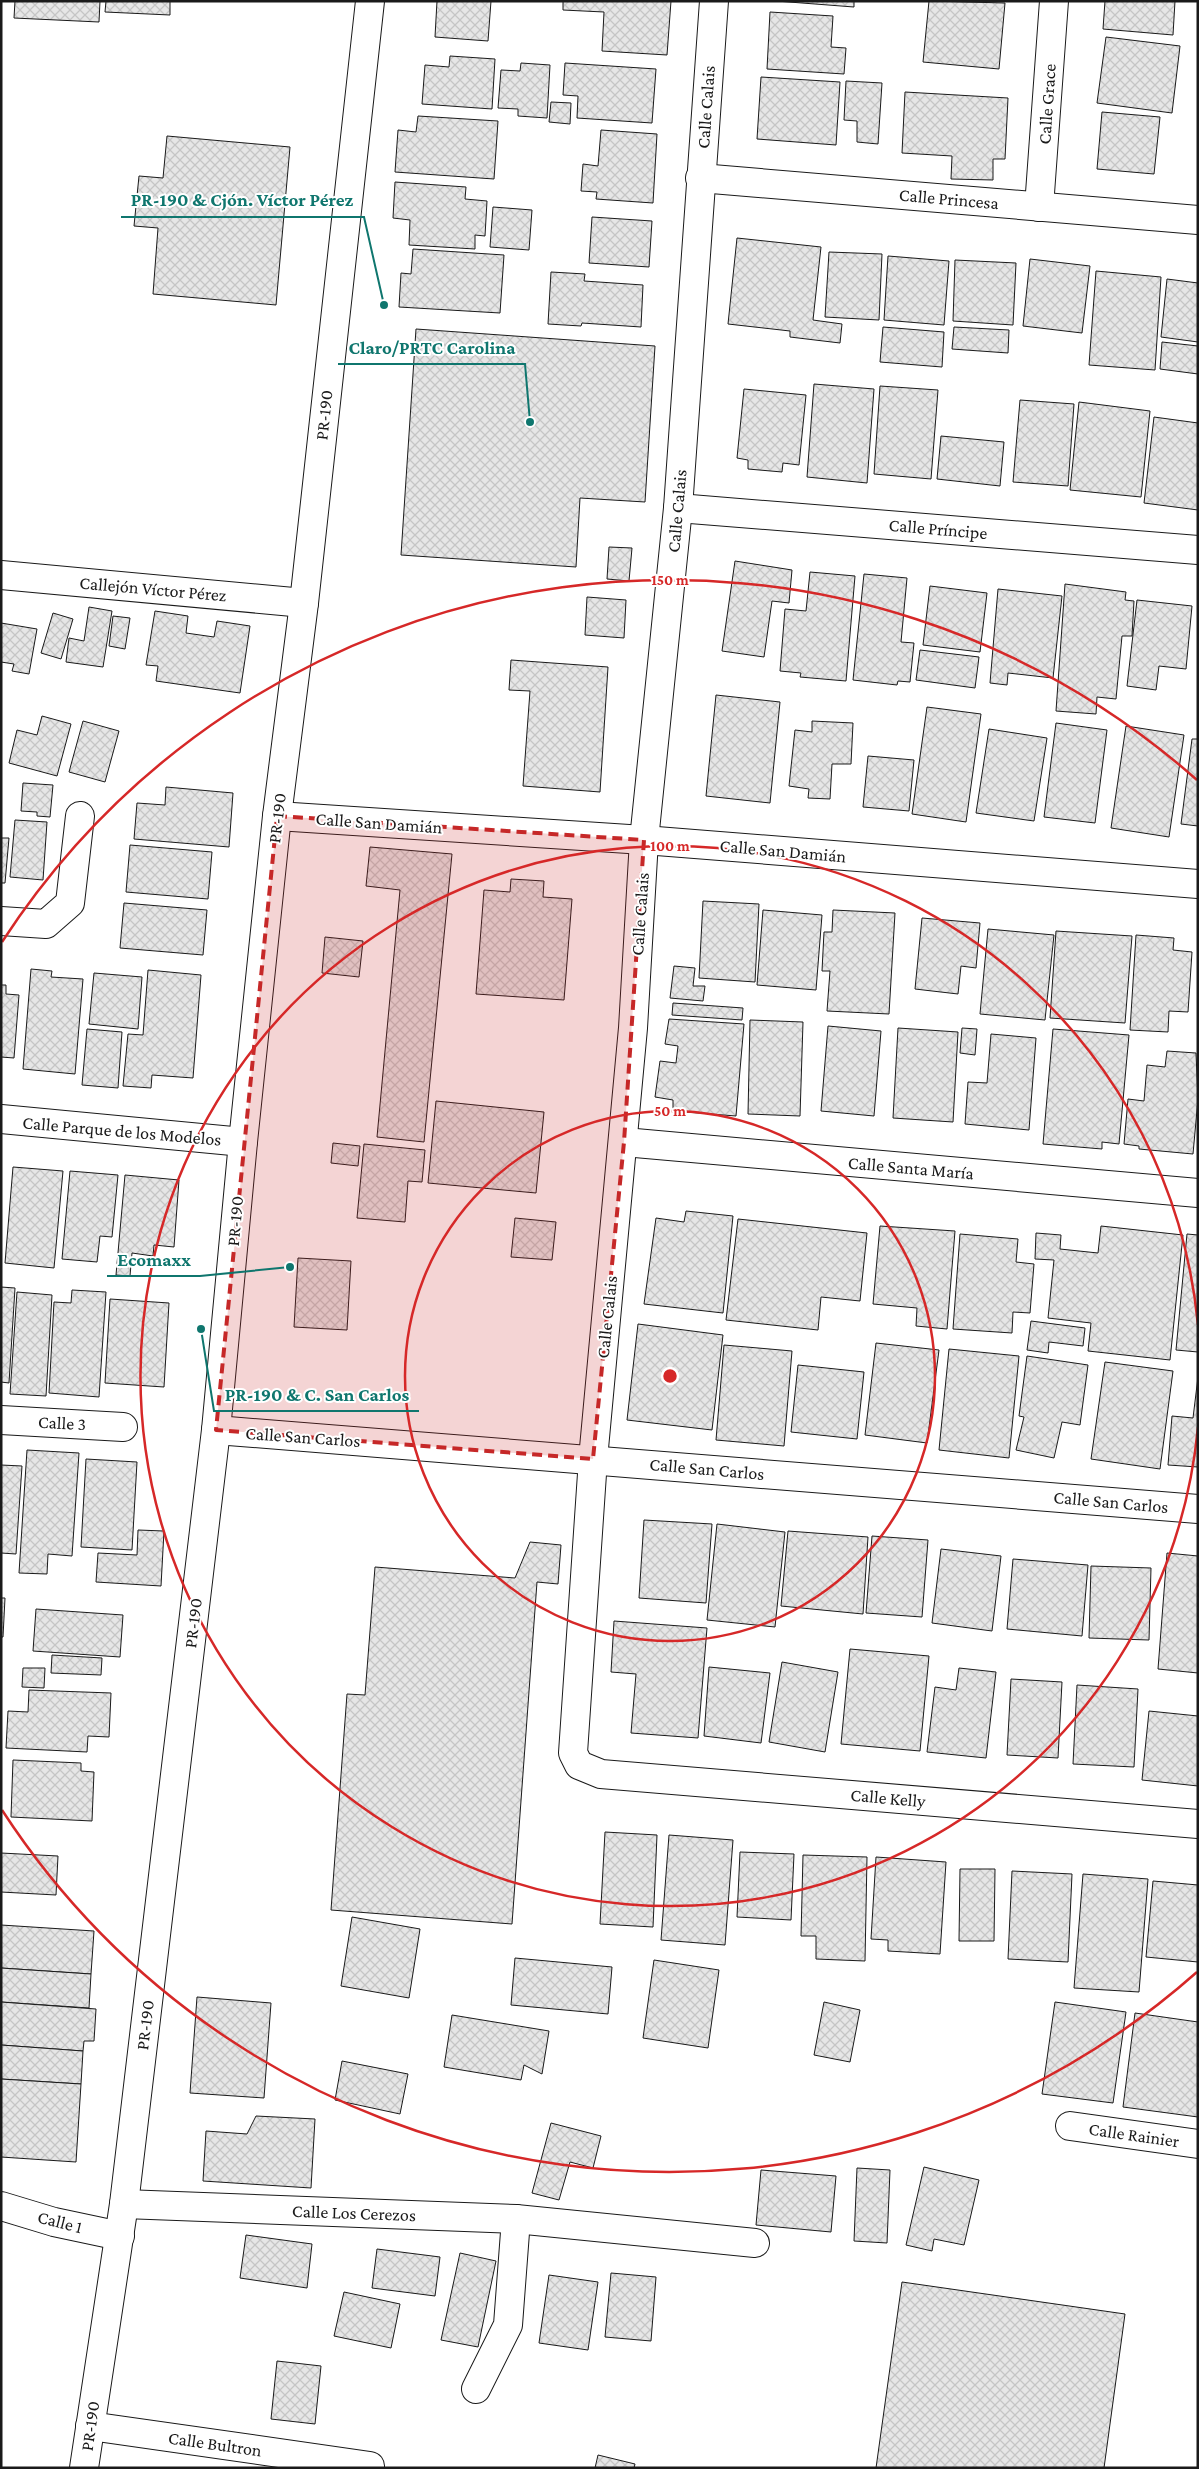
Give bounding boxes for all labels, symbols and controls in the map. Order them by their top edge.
street label: Calle Grace [1034,63,1060,145]
street label: Calle Calais [693,65,719,149]
callout: PR-190 & Cjón. Víctor Pérez [121,183,364,217]
street label: Calle Princesa [898,185,1000,213]
text: PR-190 & Cjón. Víctor Pérez [131,189,354,211]
callout: Claro/PRTC Carolina [338,330,525,364]
text: Claro/PRTC Carolina [348,337,516,358]
street label: PR-190 [311,389,337,441]
street label: Calle Calais [663,469,691,553]
street label: Calle Príncipe [888,515,988,543]
text: 150 m [651,572,689,588]
street label: Callejón Víctor Pérez [79,573,228,606]
street label: PR-190 [264,792,290,844]
street label: Calle San Damián [315,809,443,837]
street label: Calle San Damián [719,836,847,867]
text: 100 m [650,838,690,854]
street label: Calle Calais [627,872,653,956]
text: 50 m [654,1103,686,1119]
street label: Calle Parque de los Modelos [22,1112,222,1150]
street label: Calle Santa María [847,1153,975,1183]
street label: PR-190 [223,1195,247,1247]
callout: Ecomaxx [107,1242,200,1276]
text: Ecomaxx [117,1249,191,1270]
street label: Calle Calais [593,1275,621,1359]
centre of rings [661,1367,679,1385]
callout: PR-190 & C. San Carlos [214,1377,419,1411]
text: PR-190 & C. San Carlos [225,1384,410,1405]
street label: Calle 3 [37,1412,87,1434]
street label: Calle San Carlos [245,1423,361,1451]
street label: Calle San Carlos [649,1454,765,1484]
street label: Calle San Carlos [1053,1487,1169,1517]
street label: PR-190 [180,1597,206,1649]
street label: Calle Kelly [850,1785,927,1811]
street label: PR-190 [132,1999,158,2051]
street label: Calle Rainier [1087,2119,1181,2151]
street label: Calle Los Cerezos [292,2201,416,2225]
street label: Calle 1 [35,2207,85,2237]
street label: PR-190 [77,2400,103,2452]
street label: Calle Bultron [167,2428,263,2461]

